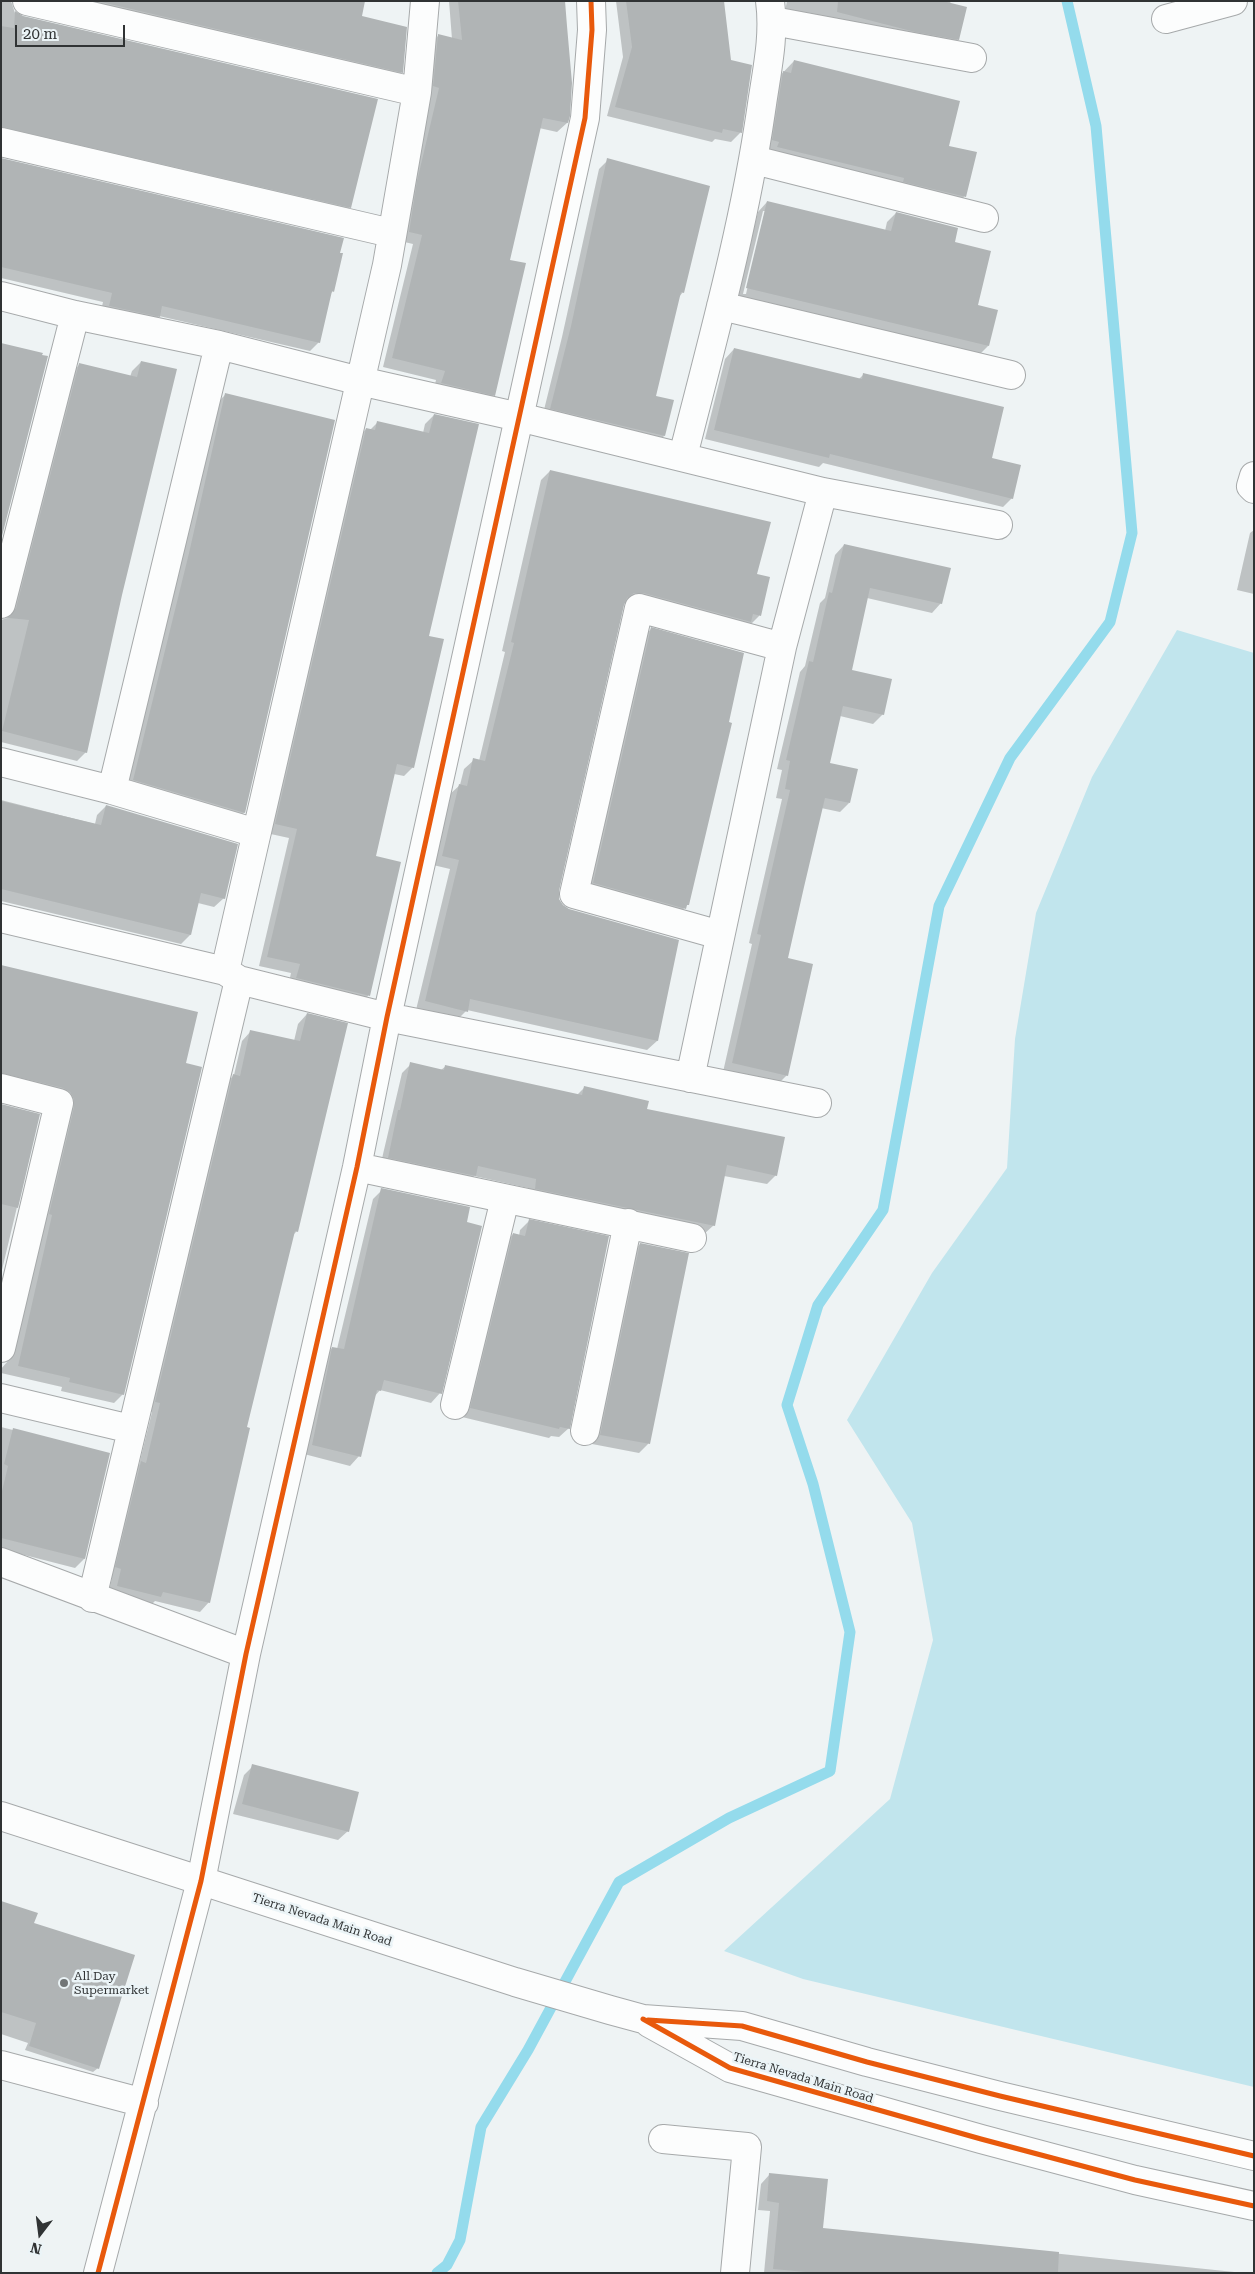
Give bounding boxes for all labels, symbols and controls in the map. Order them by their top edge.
scale bar [18,15,128,47]
text: 20 m [23,25,57,43]
street label: Tierra Nevada Main Road [250,1891,394,1949]
place label: All Day Supermarket [74,1969,149,1997]
marker: All Day Supermarket [58,1977,70,1989]
street label: Tierra Nevada Main Road [731,2050,875,2106]
north arrow [15,2209,65,2259]
text: N [29,2239,43,2258]

